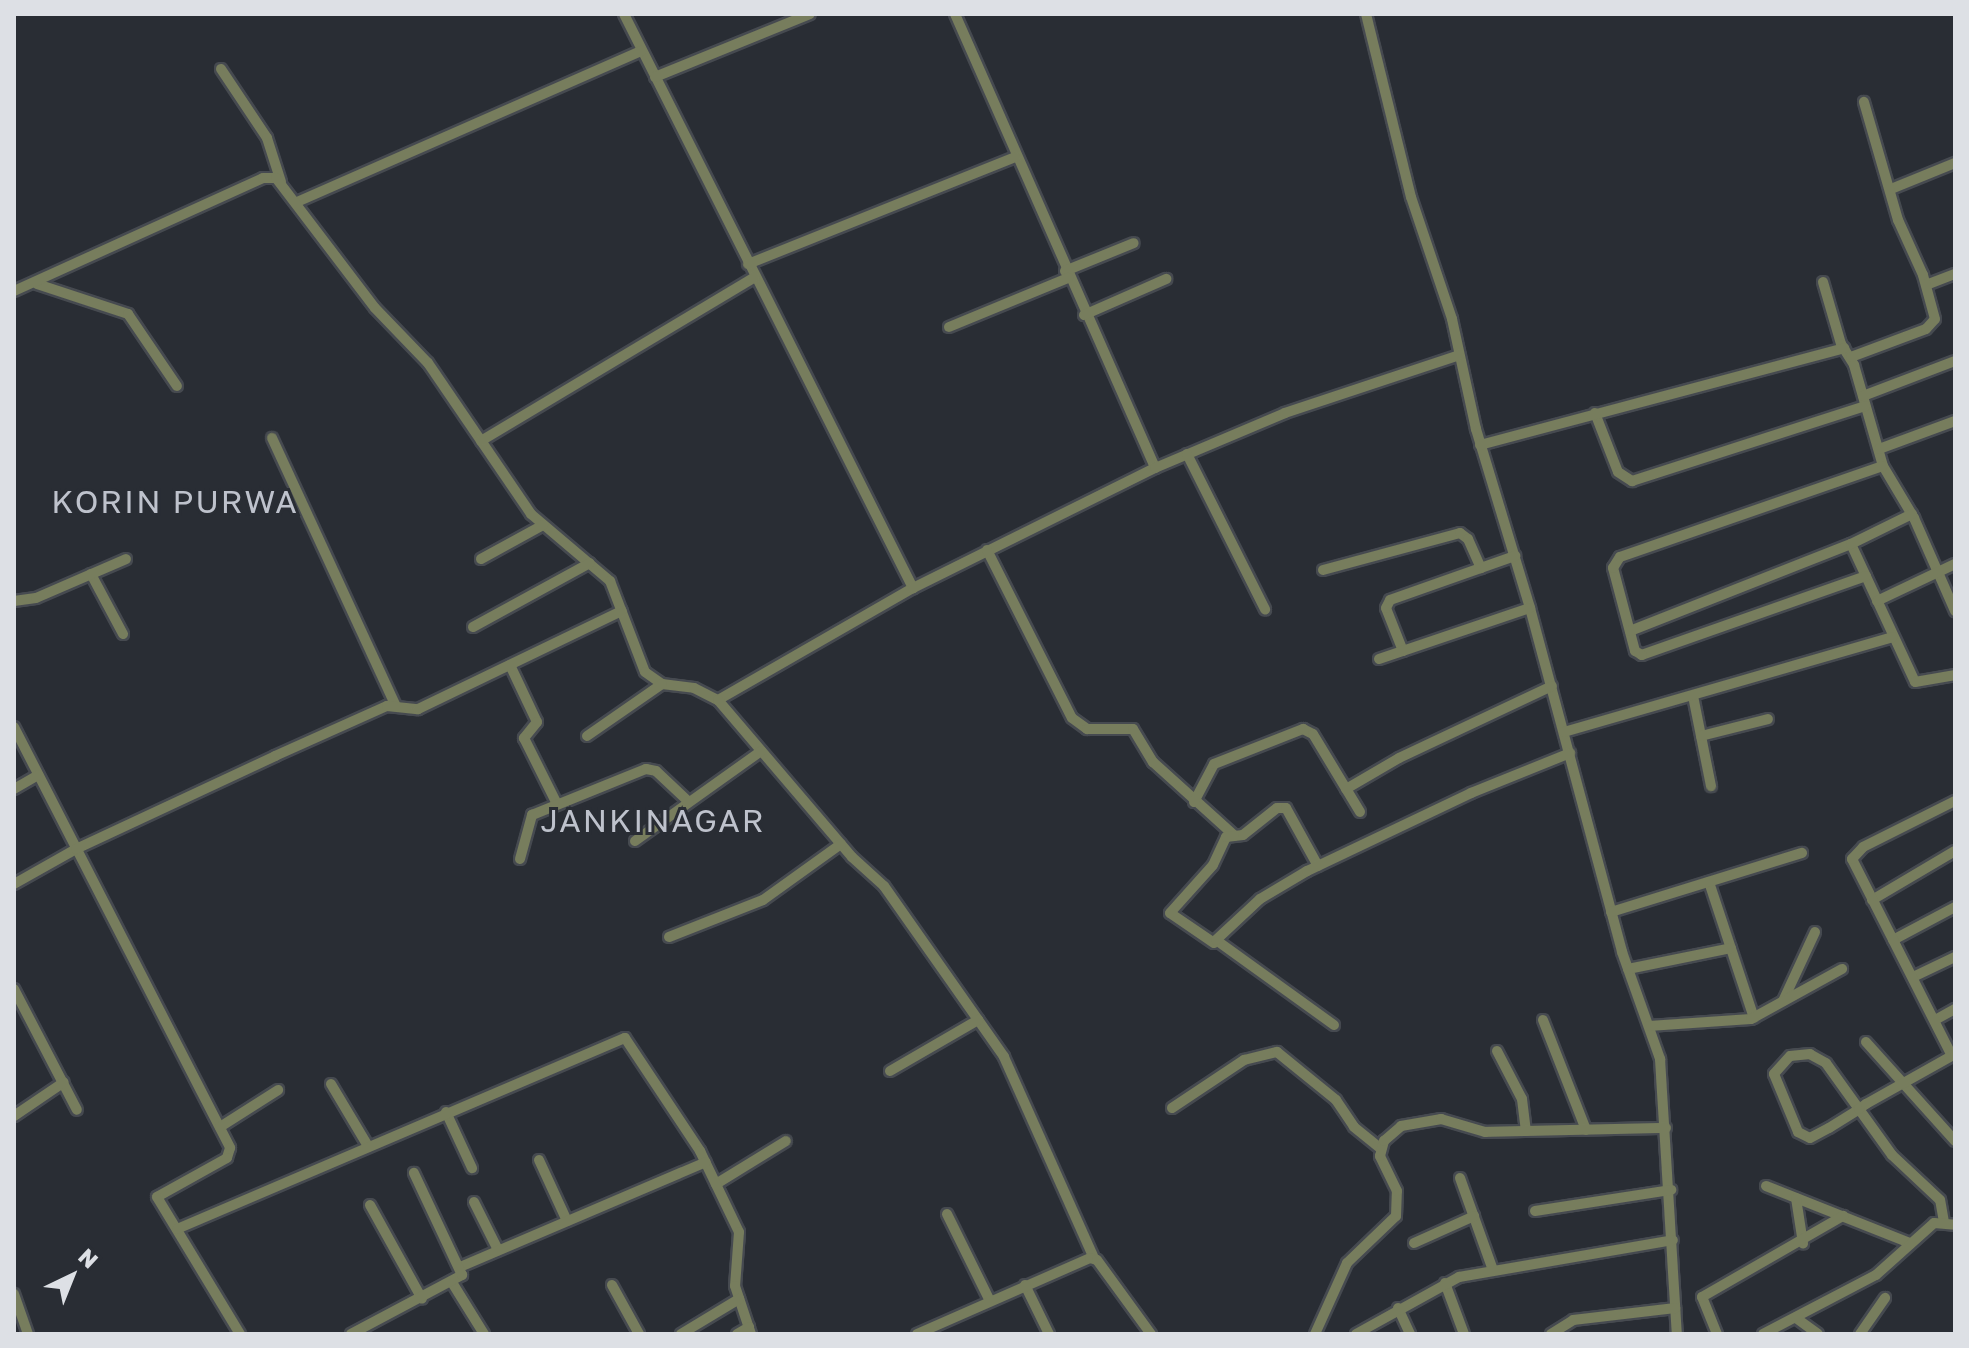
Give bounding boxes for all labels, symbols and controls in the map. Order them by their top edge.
district label: KORIN PURWA [51,482,299,520]
district label: JANKINAGAR [541,801,765,839]
north arrow [32,1236,112,1316]
text: N [73,1242,104,1274]

